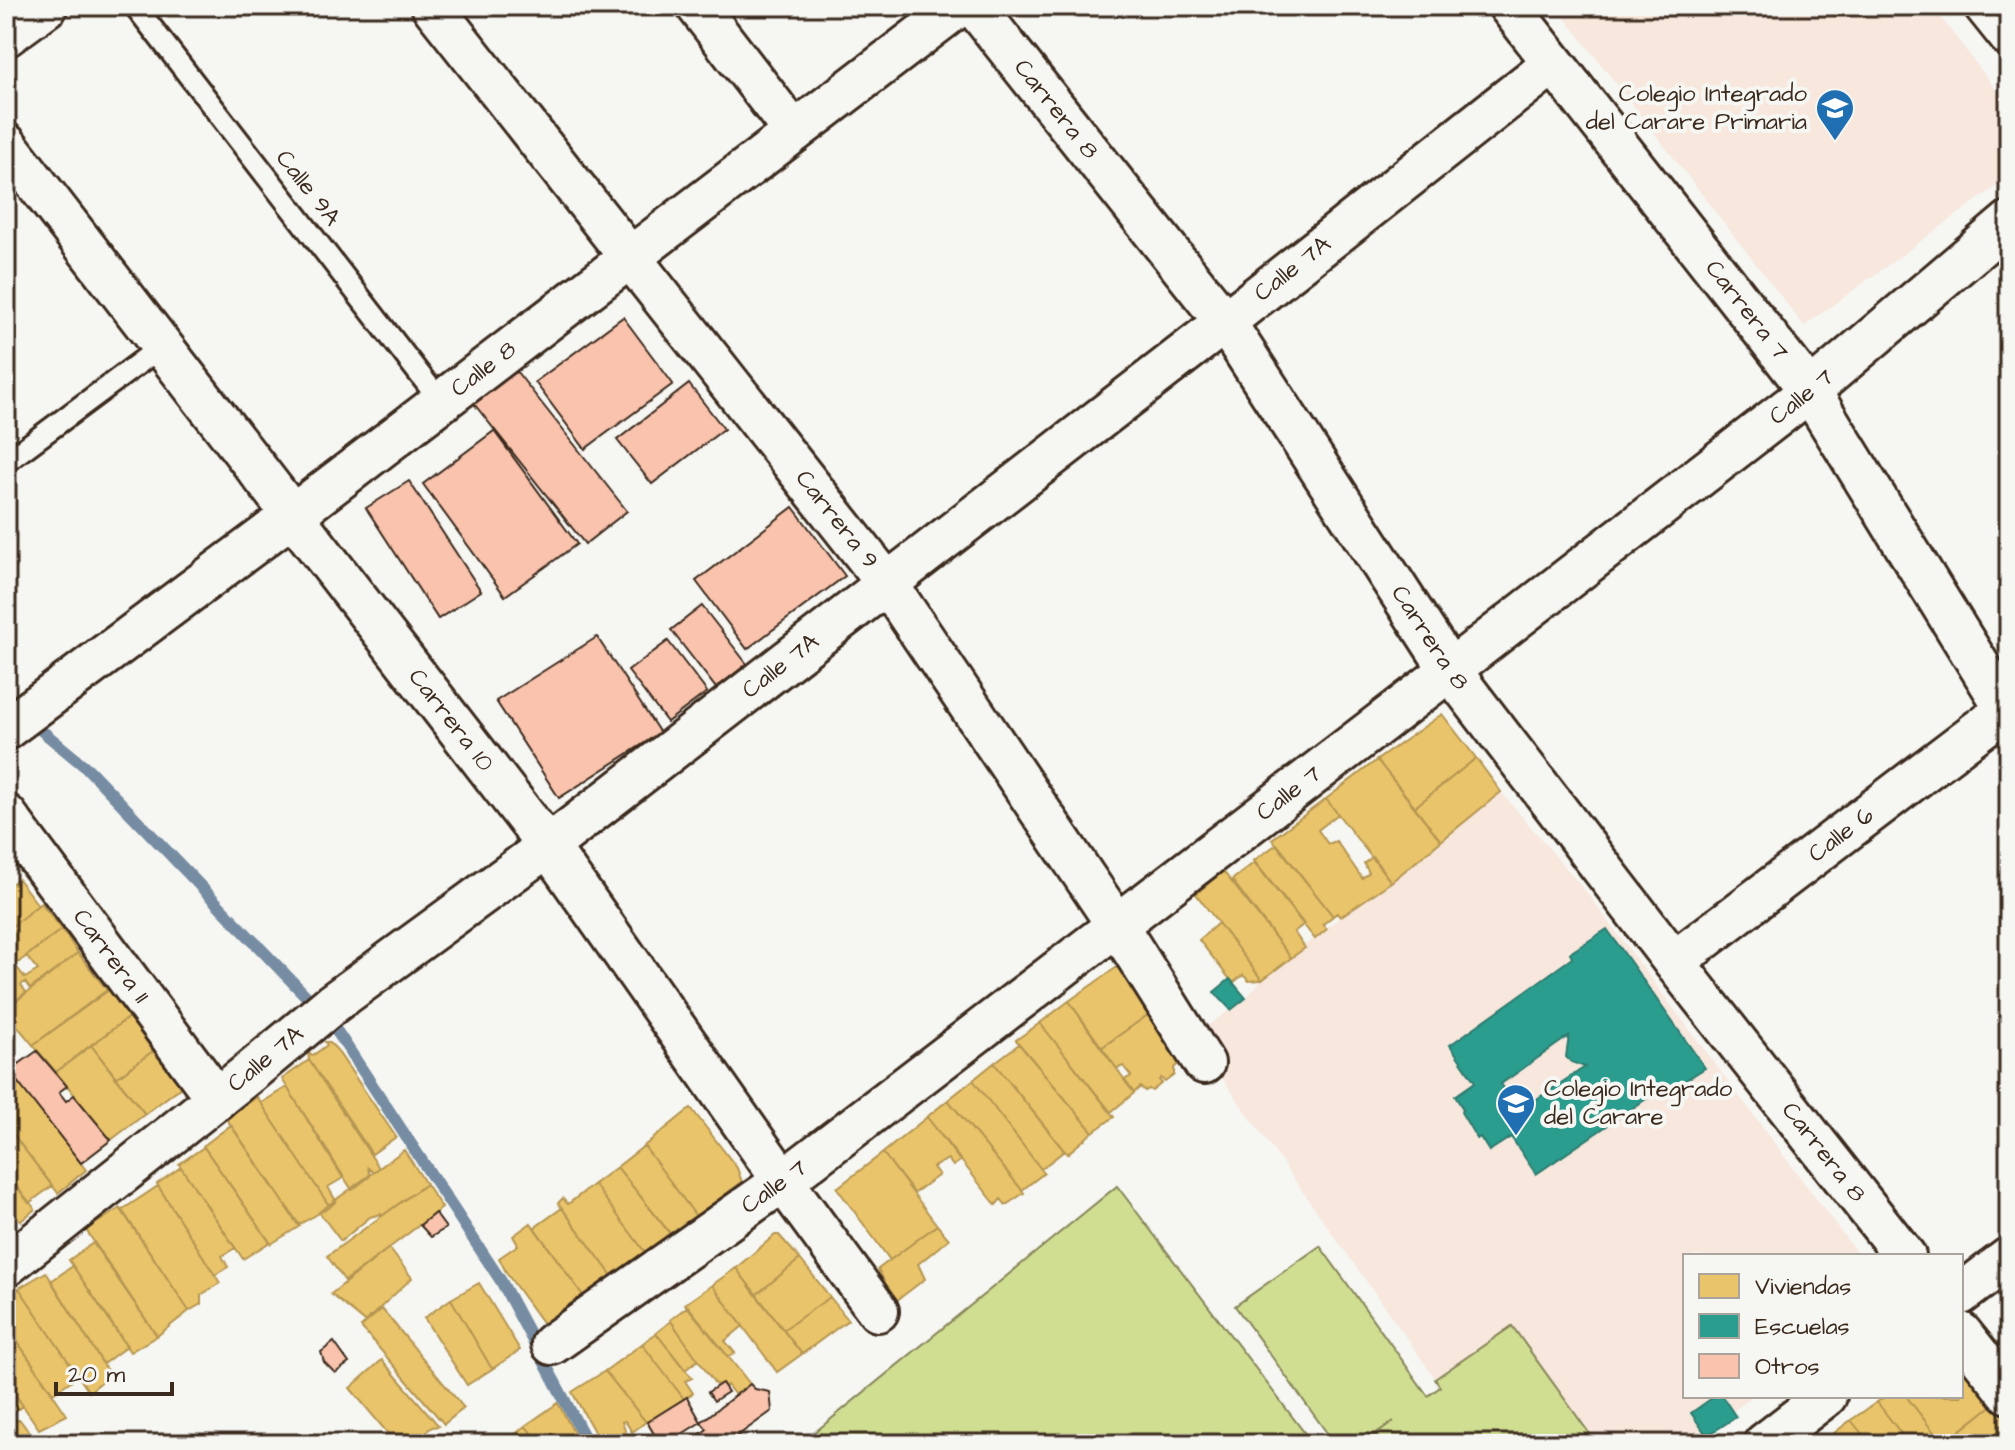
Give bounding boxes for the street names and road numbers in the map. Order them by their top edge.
street label: Carrera 8 [1006,52,1107,167]
street label: Calle 9A [267,143,349,233]
street label: Calle 7A [1247,228,1338,310]
street label: Carrera 7 [1697,253,1797,367]
street label: Calle 8 [444,333,524,406]
street label: Calle 7 [1762,361,1841,434]
street label: Carrera 9 [787,463,887,576]
street label: Carrera 8 [1383,579,1477,698]
street label: Calle 7A [735,625,826,707]
street label: Carrera 10 [400,662,502,779]
street label: Calle 7 [1249,757,1329,829]
street label: Calle 6 [1801,799,1881,871]
street label: Carrera 11 [65,902,157,1011]
street label: Calle 7A [220,1017,311,1101]
street label: Carrera 8 [1773,1095,1874,1210]
street label: Calle 7 [734,1151,814,1222]

